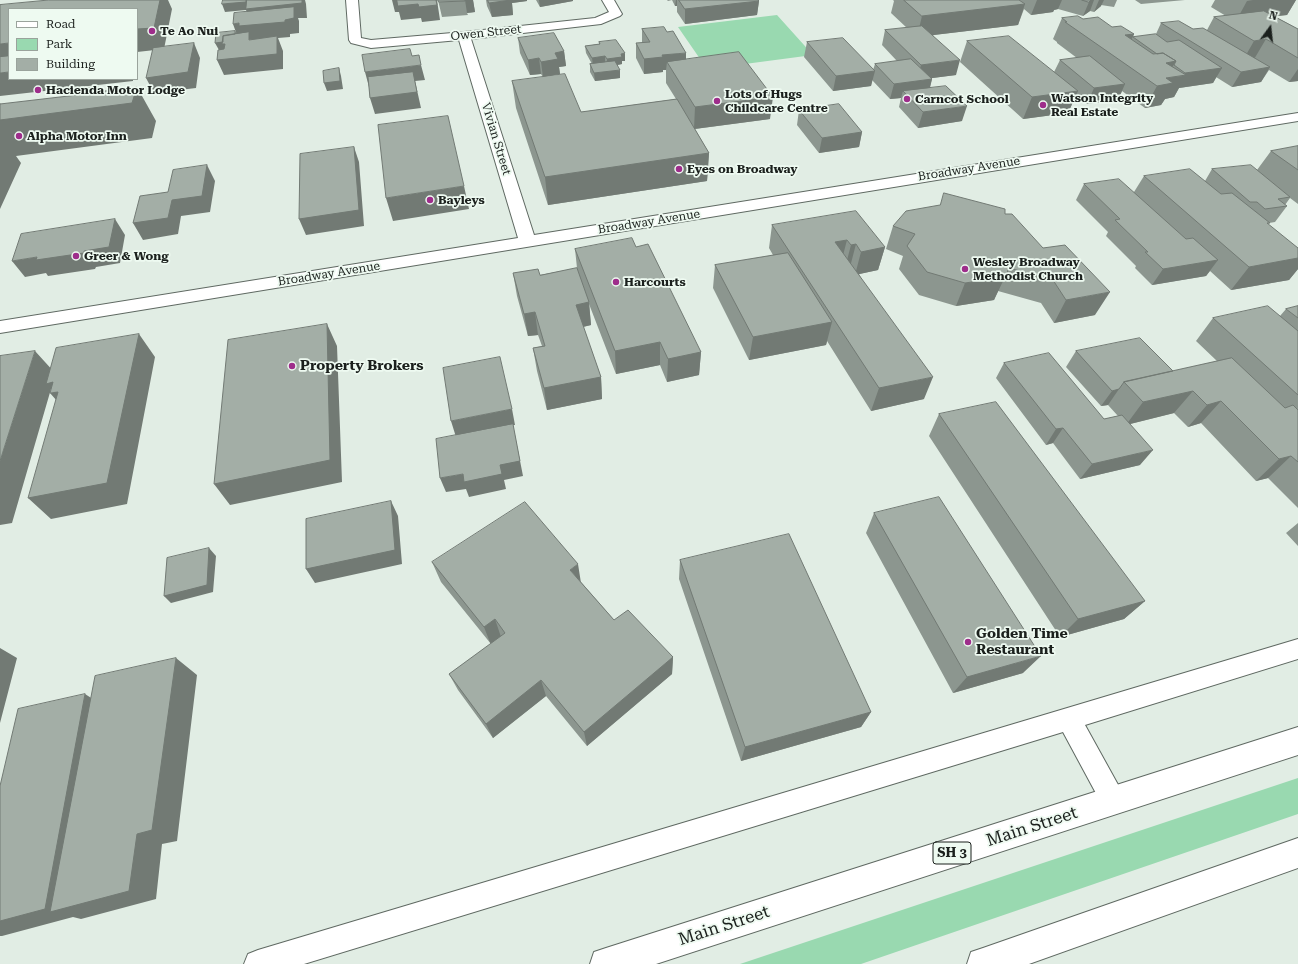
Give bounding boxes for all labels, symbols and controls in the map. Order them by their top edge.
legend [8,8,138,80]
north arrow [1250,8,1290,48]
text: N [1267,9,1279,23]
text: Road [46,17,75,31]
street label: Owen Street [450,22,522,44]
place label: Te Ao Nui [160,24,218,38]
marker: Te Ao Nui [147,26,157,36]
text: Park [46,37,72,51]
text: Building [46,57,95,71]
place label: Hacienda Motor Lodge [46,83,185,97]
marker: Hacienda Motor Lodge [33,85,43,95]
place label: Lots of Hugs Childcare Centre [725,87,828,115]
place label: Watson Integrity Real Estate [1051,91,1153,119]
place label: Carncot School [915,92,1009,106]
marker: Carncot School [902,94,912,104]
marker: Lots of Hugs Childcare Centre [712,96,722,106]
marker: Watson Integrity Real Estate [1038,100,1048,110]
street label: Vivian Street [478,101,514,177]
place label: Alpha Motor Inn [27,129,127,143]
marker: Alpha Motor Inn [14,131,24,141]
street label: Broadway Avenue [917,154,1021,184]
place label: Eyes on Broadway [687,162,798,176]
marker: Eyes on Broadway [674,164,684,174]
place label: Bayleys [438,193,485,207]
marker: Bayleys [425,195,435,205]
street label: Broadway Avenue [597,207,701,237]
place label: Greer & Wong [84,249,169,263]
marker: Greer & Wong [71,251,81,261]
place label: Wesley Broadway Methodist Church [973,255,1083,283]
street label: Broadway Avenue [277,259,381,289]
marker: Wesley Broadway Methodist Church [960,264,970,274]
place label: Harcourts [624,275,686,289]
marker: Harcourts [611,277,621,287]
place label: Property Brokers [300,358,424,374]
marker: Property Brokers [287,361,297,371]
place label: Golden Time Restaurant [976,626,1068,658]
marker: Golden Time Restaurant [963,637,973,647]
street label: Main Street [984,803,1080,851]
road number: SH 3 [933,842,971,864]
street label: Main Street [676,902,772,950]

